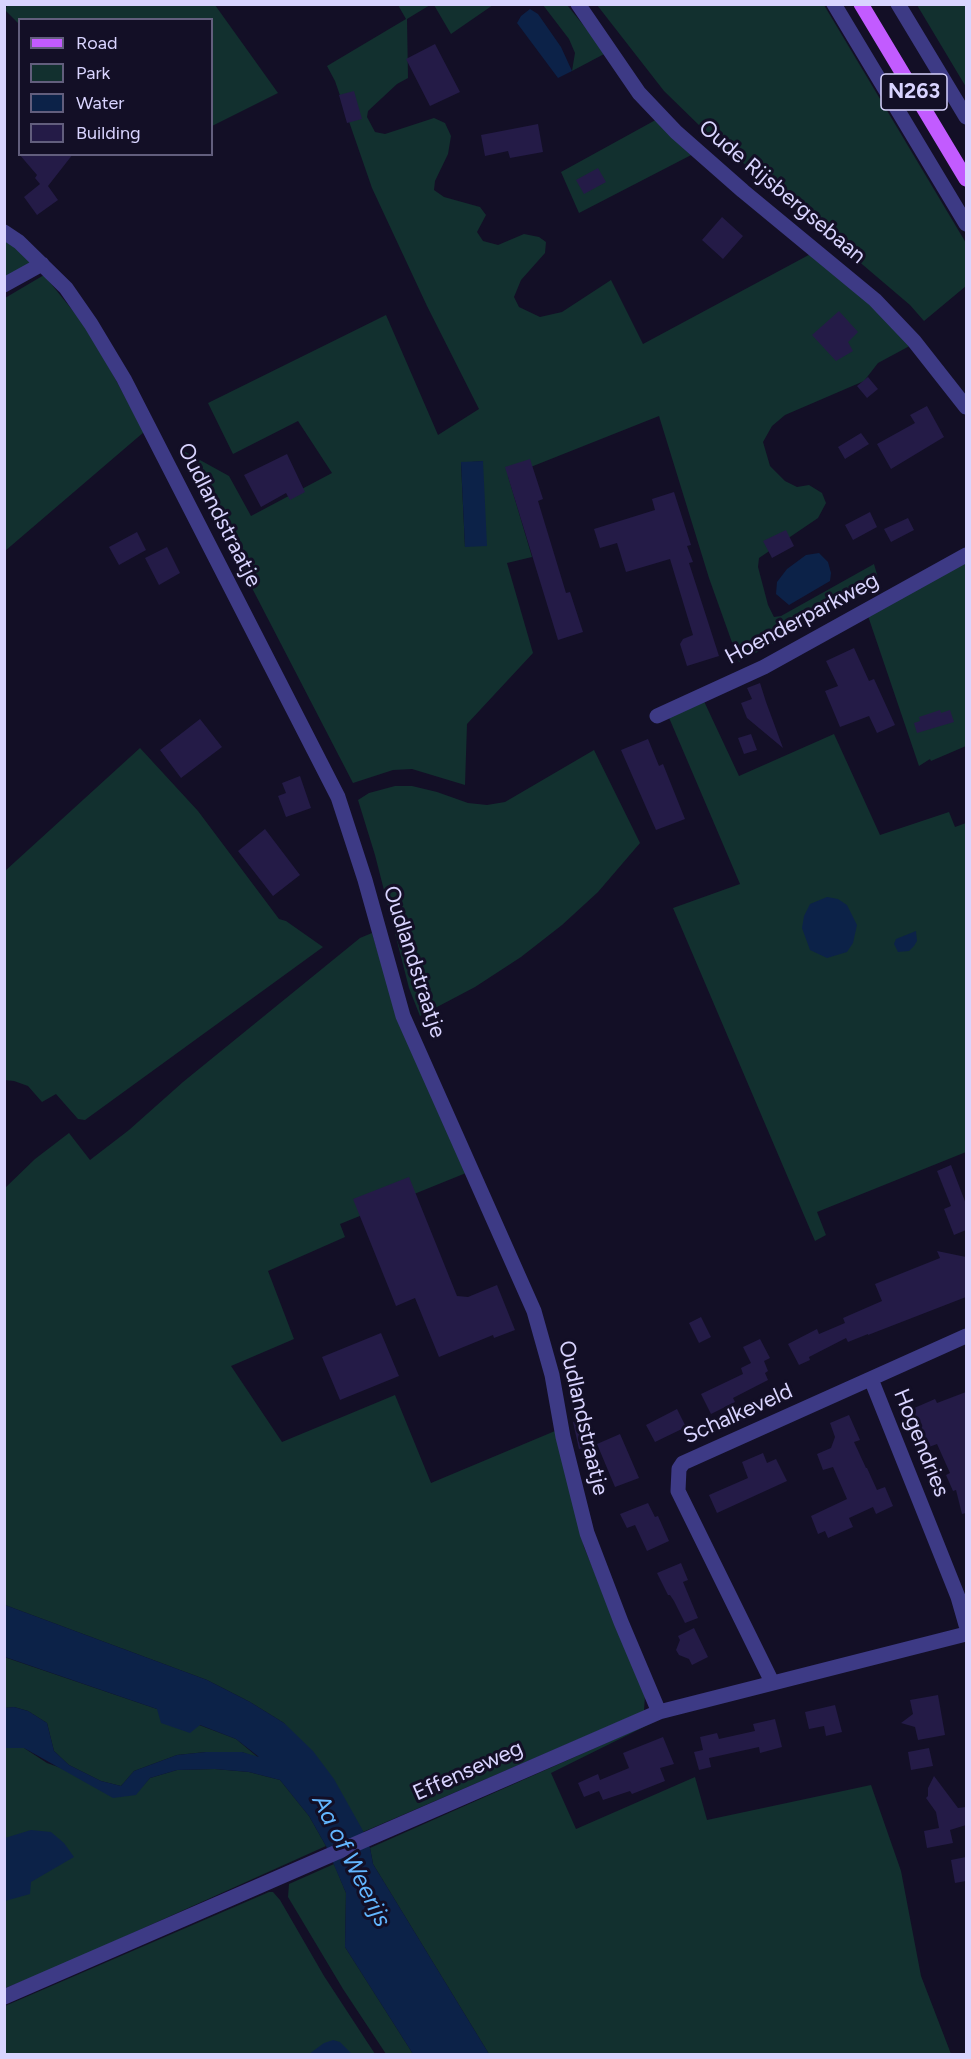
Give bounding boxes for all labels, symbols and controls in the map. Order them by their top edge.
legend [18,18,213,156]
text: Road [76,32,117,54]
text: Park [76,62,110,84]
road number: N263 [881,74,947,110]
text: Water [76,92,124,114]
street label: Oude Rijsbergsebaan [693,114,871,270]
text: Building [76,122,141,144]
street label: Oudlandstraatje [171,439,267,591]
street label: Hoenderparkweg [721,567,883,671]
street label: Oudlandstraatje [377,883,451,1041]
street label: Oudlandstraatje [552,1338,614,1498]
street label: Schalkeveld [679,1378,797,1450]
street label: Hogendries [887,1385,955,1501]
street label: Effenseweg [409,1735,527,1807]
water label: Aa of Weerijs [305,1790,397,1932]

